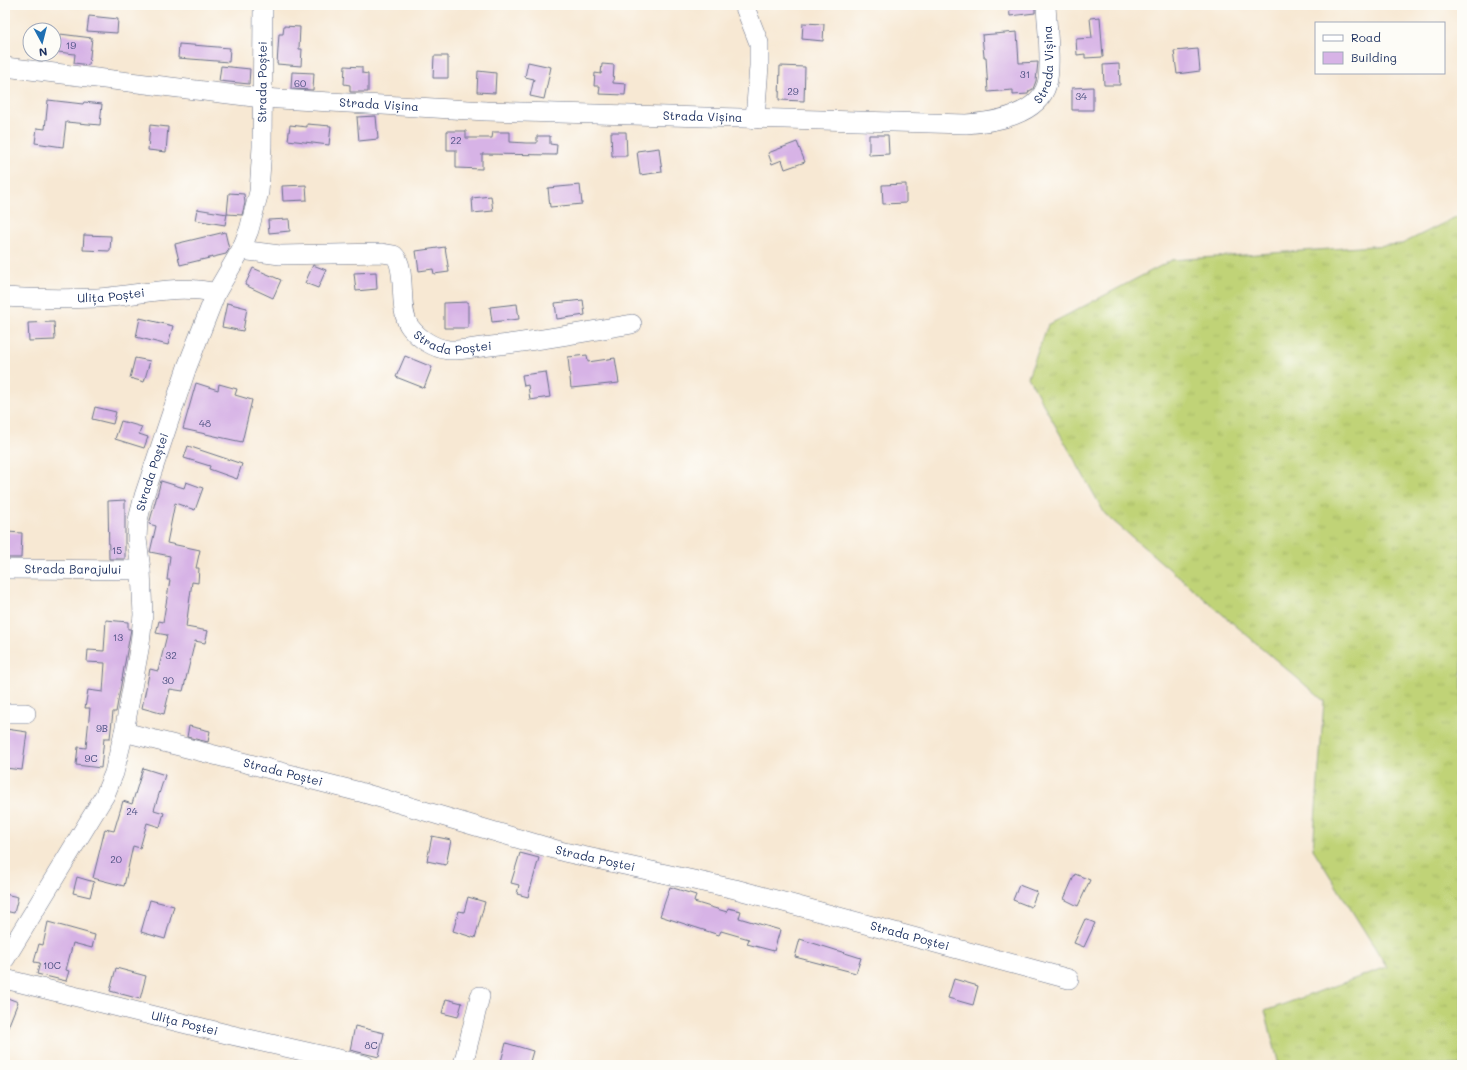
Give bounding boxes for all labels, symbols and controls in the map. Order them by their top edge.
north arrow [22,22,62,62]
legend [1315,22,1445,74]
street label: Strada Vișina [1029,25,1056,107]
text: Road [1351,29,1381,45]
house number: 19 [66,38,76,52]
street label: Strada Poștei [253,41,270,123]
text: N [38,44,48,60]
text: Building [1351,49,1397,65]
house number: 31 [1020,67,1030,81]
house number: 60 [294,76,306,90]
house number: 29 [787,84,799,98]
house number: 34 [1075,89,1087,103]
street label: Strada Vișina [339,93,419,114]
street label: Strada Vișina [663,107,743,125]
house number: 22 [450,133,462,147]
street label: Ulița Poștei [77,284,146,306]
street label: Strada Poștei [410,326,492,357]
house number: 48 [199,416,211,430]
street label: Strada Poștei [132,431,171,513]
house number: 15 [112,543,122,557]
street label: Strada Barajului [25,560,121,577]
house number: 13 [113,630,123,644]
house number: 32 [165,648,177,662]
house number: 30 [162,673,174,687]
house number: 9B [96,721,108,735]
house number: 9C [84,751,98,765]
street label: Strada Poștei [242,754,325,789]
house number: 24 [126,804,138,818]
street label: Strada Poștei [554,841,637,874]
house number: 20 [110,852,122,866]
street label: Strada Poștei [869,917,951,953]
house number: 10C [43,958,61,972]
street label: Ulița Poștei [150,1007,220,1038]
house number: 8C [364,1038,378,1052]

